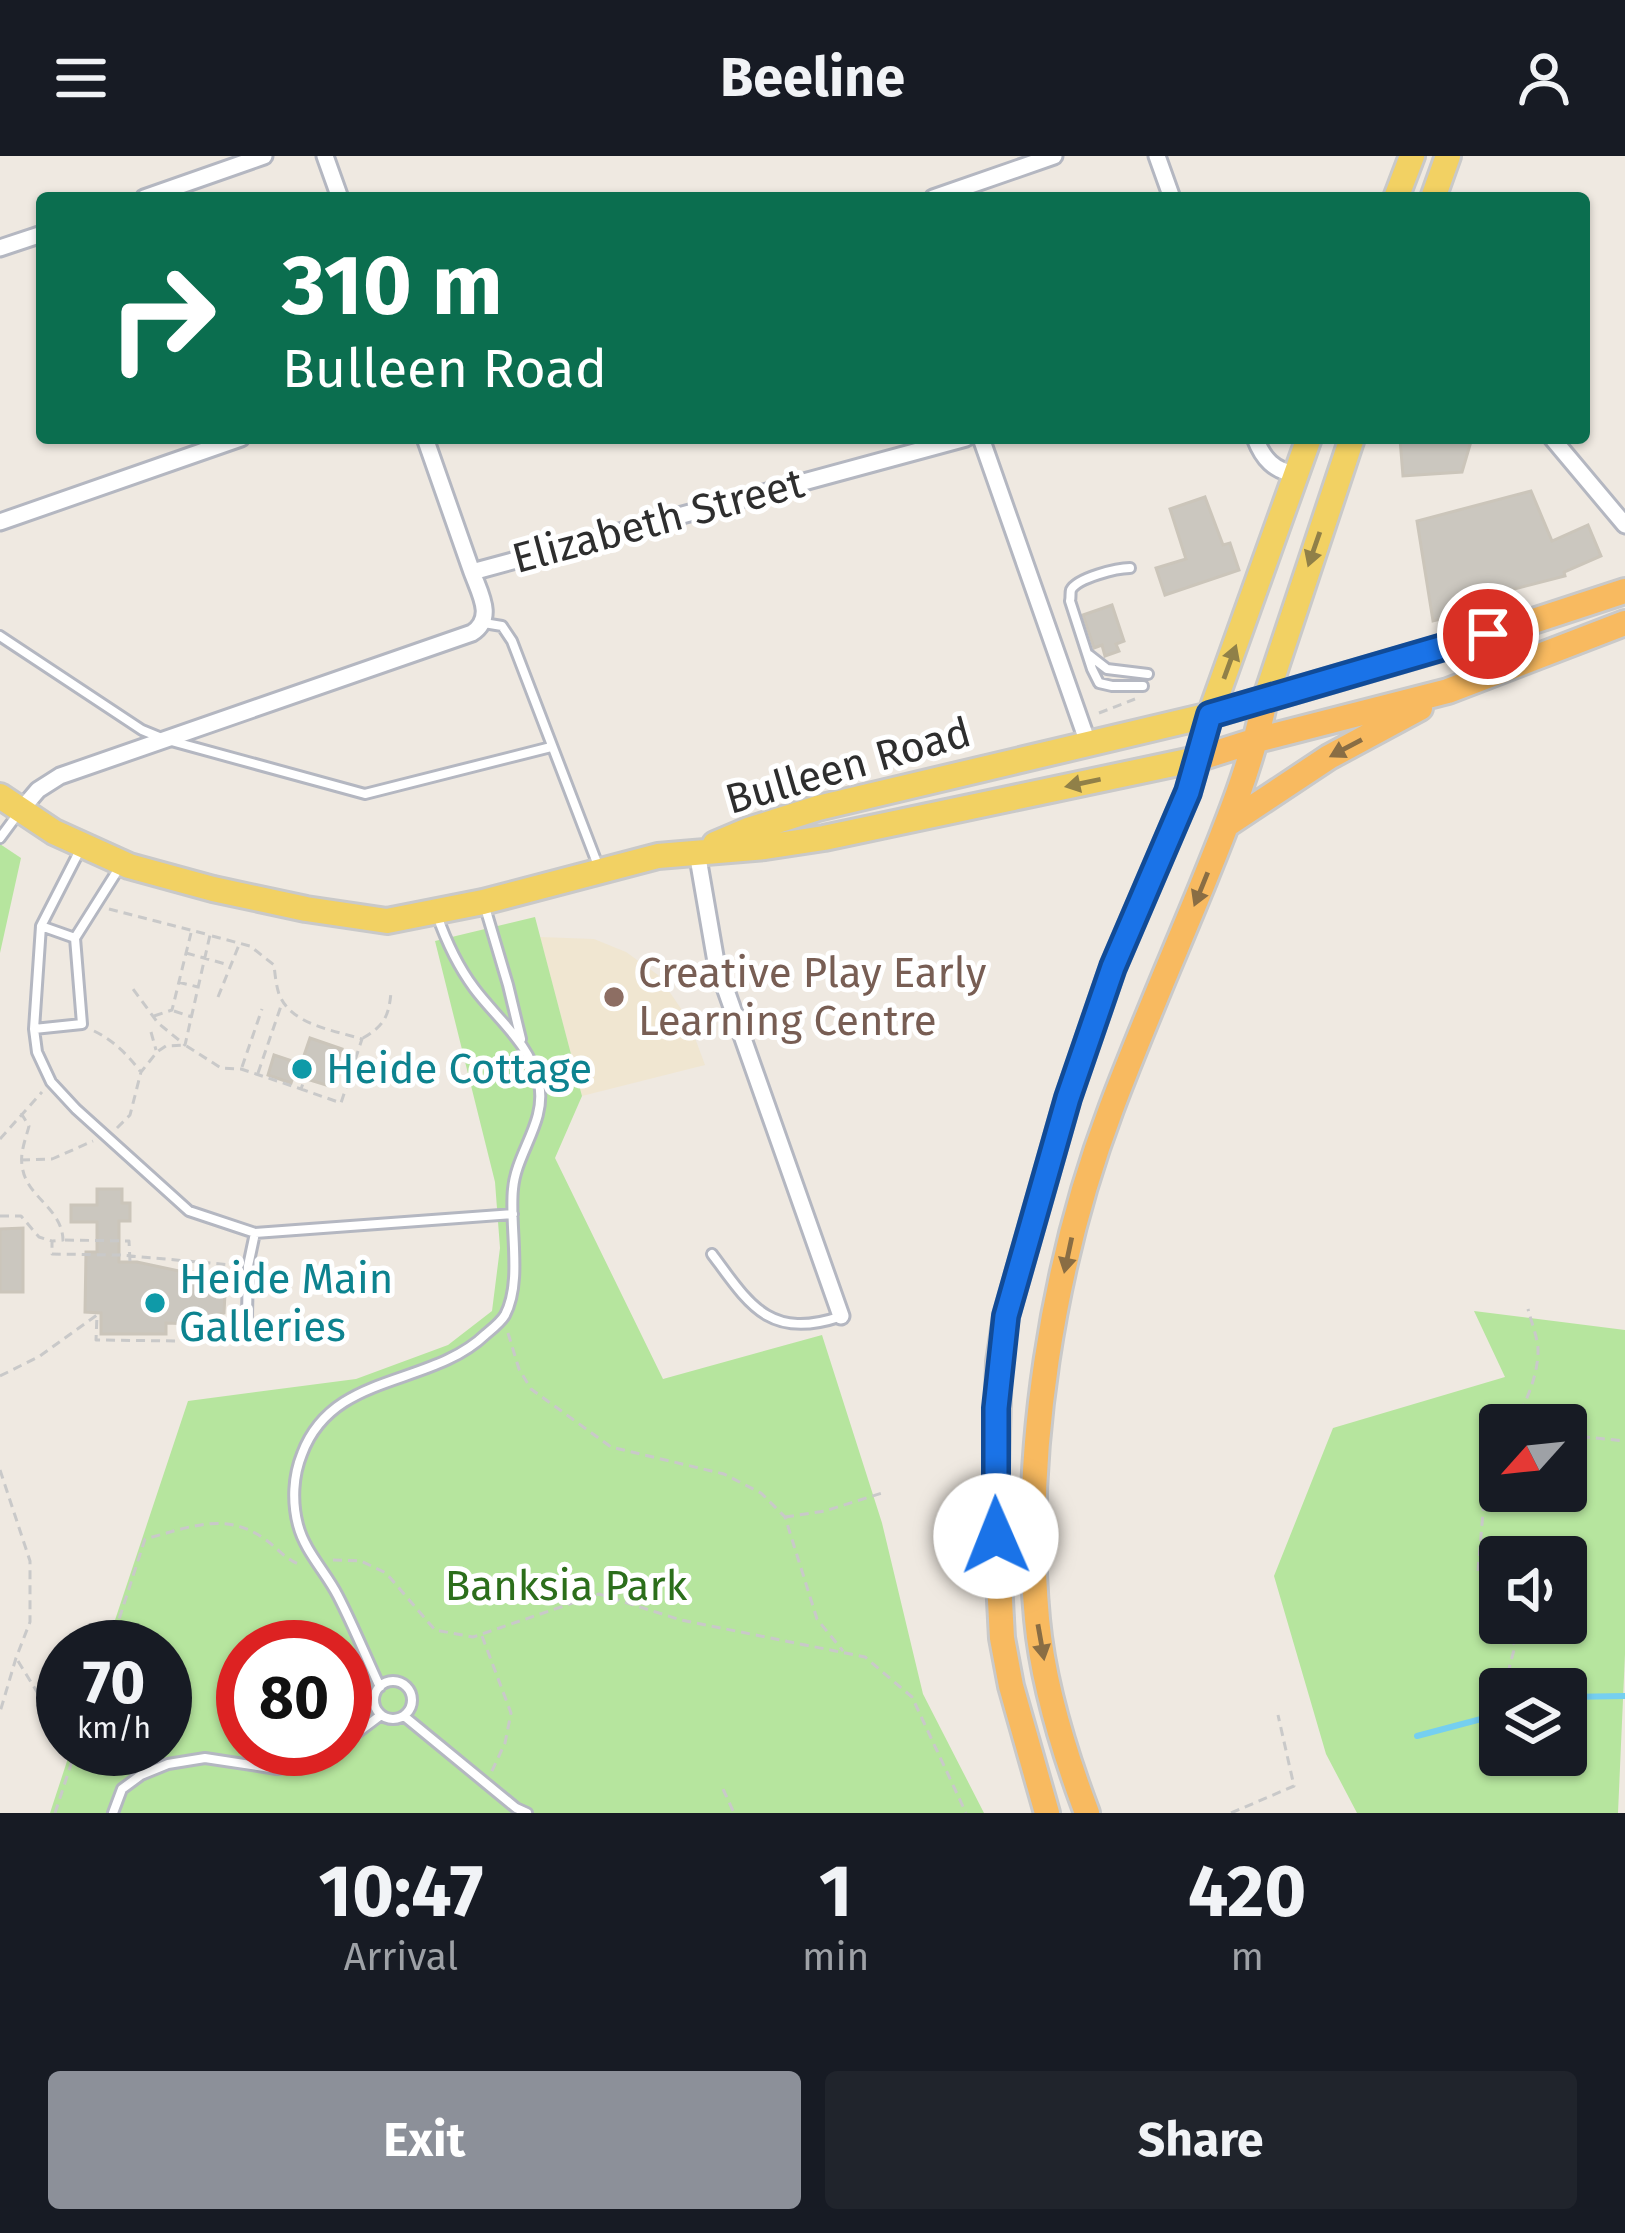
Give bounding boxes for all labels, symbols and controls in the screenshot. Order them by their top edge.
icon: menu [48,45,114,111]
icon: person [1511,45,1577,111]
text: Beeline [720,46,905,110]
text: 310 m [282,235,503,336]
icon: right [84,240,240,396]
text: Bulleen Road [282,337,607,401]
street label: Elizabeth Street [507,458,810,584]
one-way arrow [1304,531,1322,567]
pin [1437,583,1539,685]
icon: arrive [1455,601,1521,667]
one-way arrow [1221,644,1240,680]
street label: Bulleen Road [720,707,976,825]
one-way arrow [1329,737,1363,758]
one-way arrow [1063,774,1101,793]
one-way arrow [1191,871,1210,907]
place label: Creative Play Early Learning Centre [638,948,987,1046]
marker: Creative Play Early Learning Centre [601,984,627,1010]
place label: Heide Cottage [326,1044,592,1094]
marker: Heide Cottage [289,1056,315,1082]
one-way arrow [1058,1237,1077,1275]
place label: Heide Main Galleries [179,1254,393,1352]
marker: Heide Main Galleries [142,1290,168,1316]
north arrow [1479,1404,1587,1512]
map controls [1479,1404,1587,1776]
position arrow [933,1473,1059,1599]
button: sound [1479,1536,1587,1644]
park label: Banksia Park [445,1561,688,1611]
speed limit sign: 80 [216,1620,372,1776]
one-way arrow [1032,1623,1051,1661]
text: 70 [83,1647,145,1719]
button: layers [1479,1668,1587,1776]
text: km/h [77,1710,151,1746]
text: 10:47 [319,1849,483,1935]
text: 1 [819,1849,852,1935]
text: 420 [1188,1849,1306,1935]
text: Arrival [344,1934,458,1980]
text: min [802,1934,869,1980]
text: m [1230,1934,1264,1980]
button: Exit [48,2071,801,2209]
button: Share [825,2071,1577,2209]

